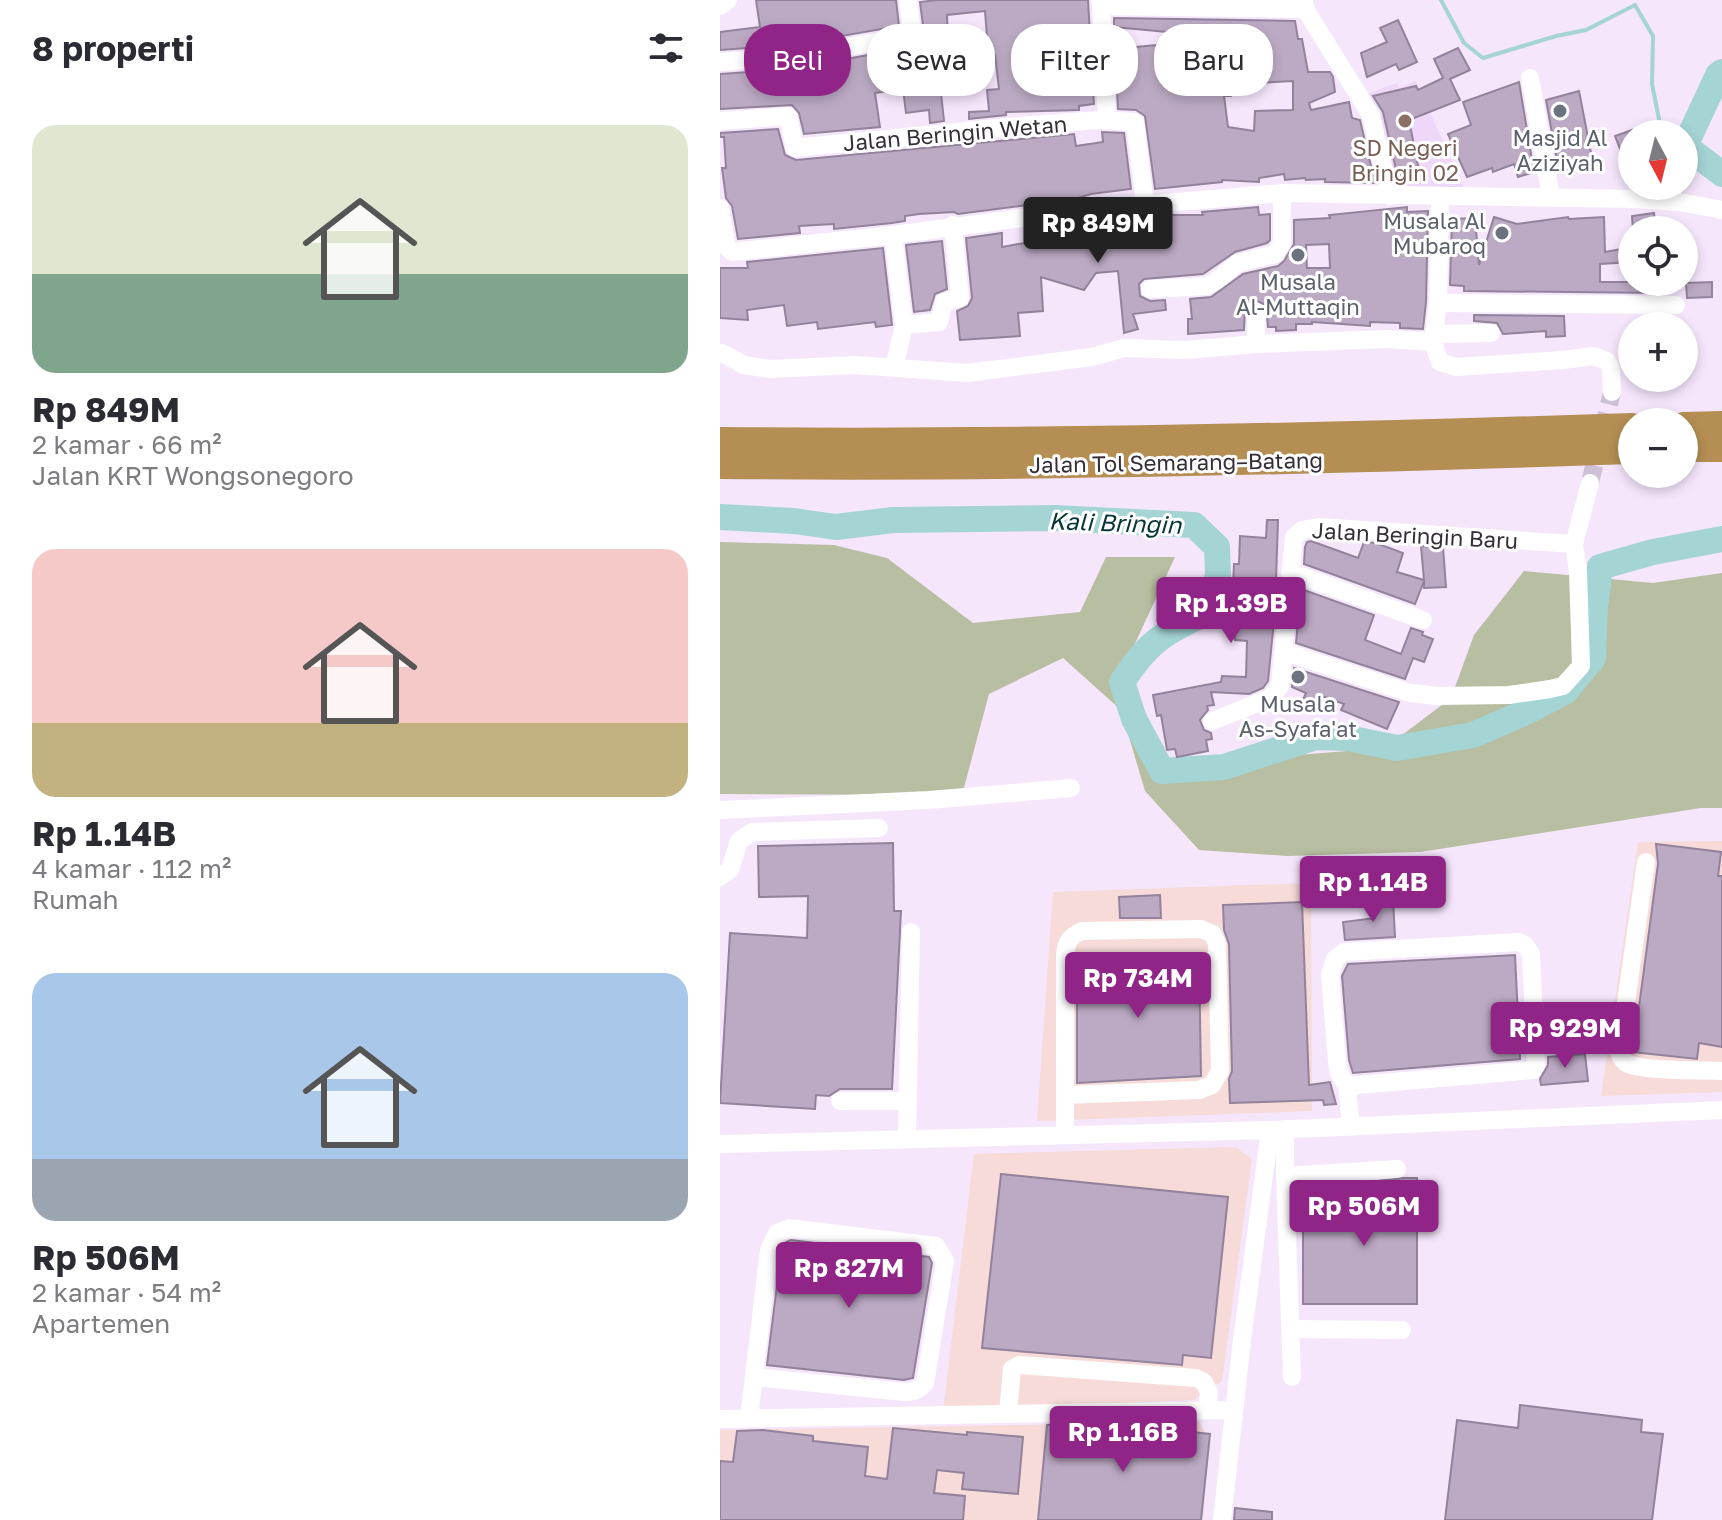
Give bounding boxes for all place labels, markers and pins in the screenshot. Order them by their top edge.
marker: Masjid Al Aziziyah [1551,102,1569,120]
marker: SD Negeri Bringin 02 [1396,112,1414,130]
place label: Masjid Al Aziziyah [1512,124,1608,176]
place label: SD Negeri Bringin 02 [1351,134,1459,186]
pin: Rp 849M [1024,197,1172,265]
place label: Musala Al Mubaroq [1383,207,1486,259]
marker: Musala Al Mubaroq [1493,224,1511,242]
marker: Musala Al-Muttaqin [1289,246,1307,264]
place label: Musala Al-Muttaqin [1236,268,1360,320]
pin: Rp 1.39B [1148,577,1314,645]
marker: Musala As-Syafa'at [1289,668,1307,686]
place label: Musala As-Syafa'at [1239,690,1357,742]
pin: Rp 1.14B [1290,856,1456,924]
pin: Rp 734M [1064,952,1212,1020]
pin: Rp 929M [1491,1002,1639,1070]
pin: Rp 506M [1290,1180,1438,1248]
pin: Rp 827M [775,1242,923,1310]
pin: Rp 1.16B [1040,1406,1206,1474]

